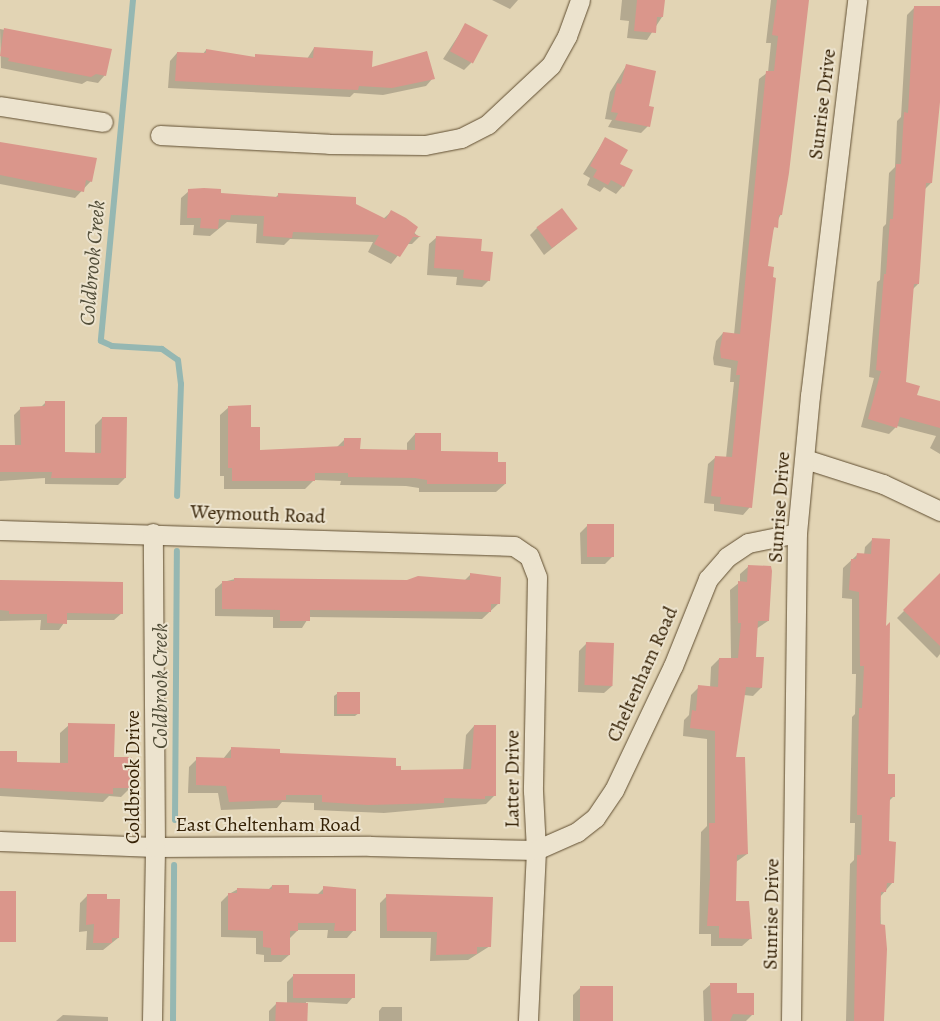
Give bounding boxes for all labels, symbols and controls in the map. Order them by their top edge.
street label: Sunrise Drive [803,47,841,161]
water label: Coldbrook Creek [74,199,110,327]
street label: Sunrise Drive [763,451,795,563]
street label: Weymouth Road [190,500,326,528]
street label: Cheltenham Road [601,603,683,745]
water label: Coldbrook Creek [147,623,173,749]
street label: Coldbrook Drive [120,710,144,844]
street label: Latter Drive [500,730,524,828]
street label: East Cheltenham Road [175,812,361,836]
street label: Sunrise Drive [758,858,784,970]

